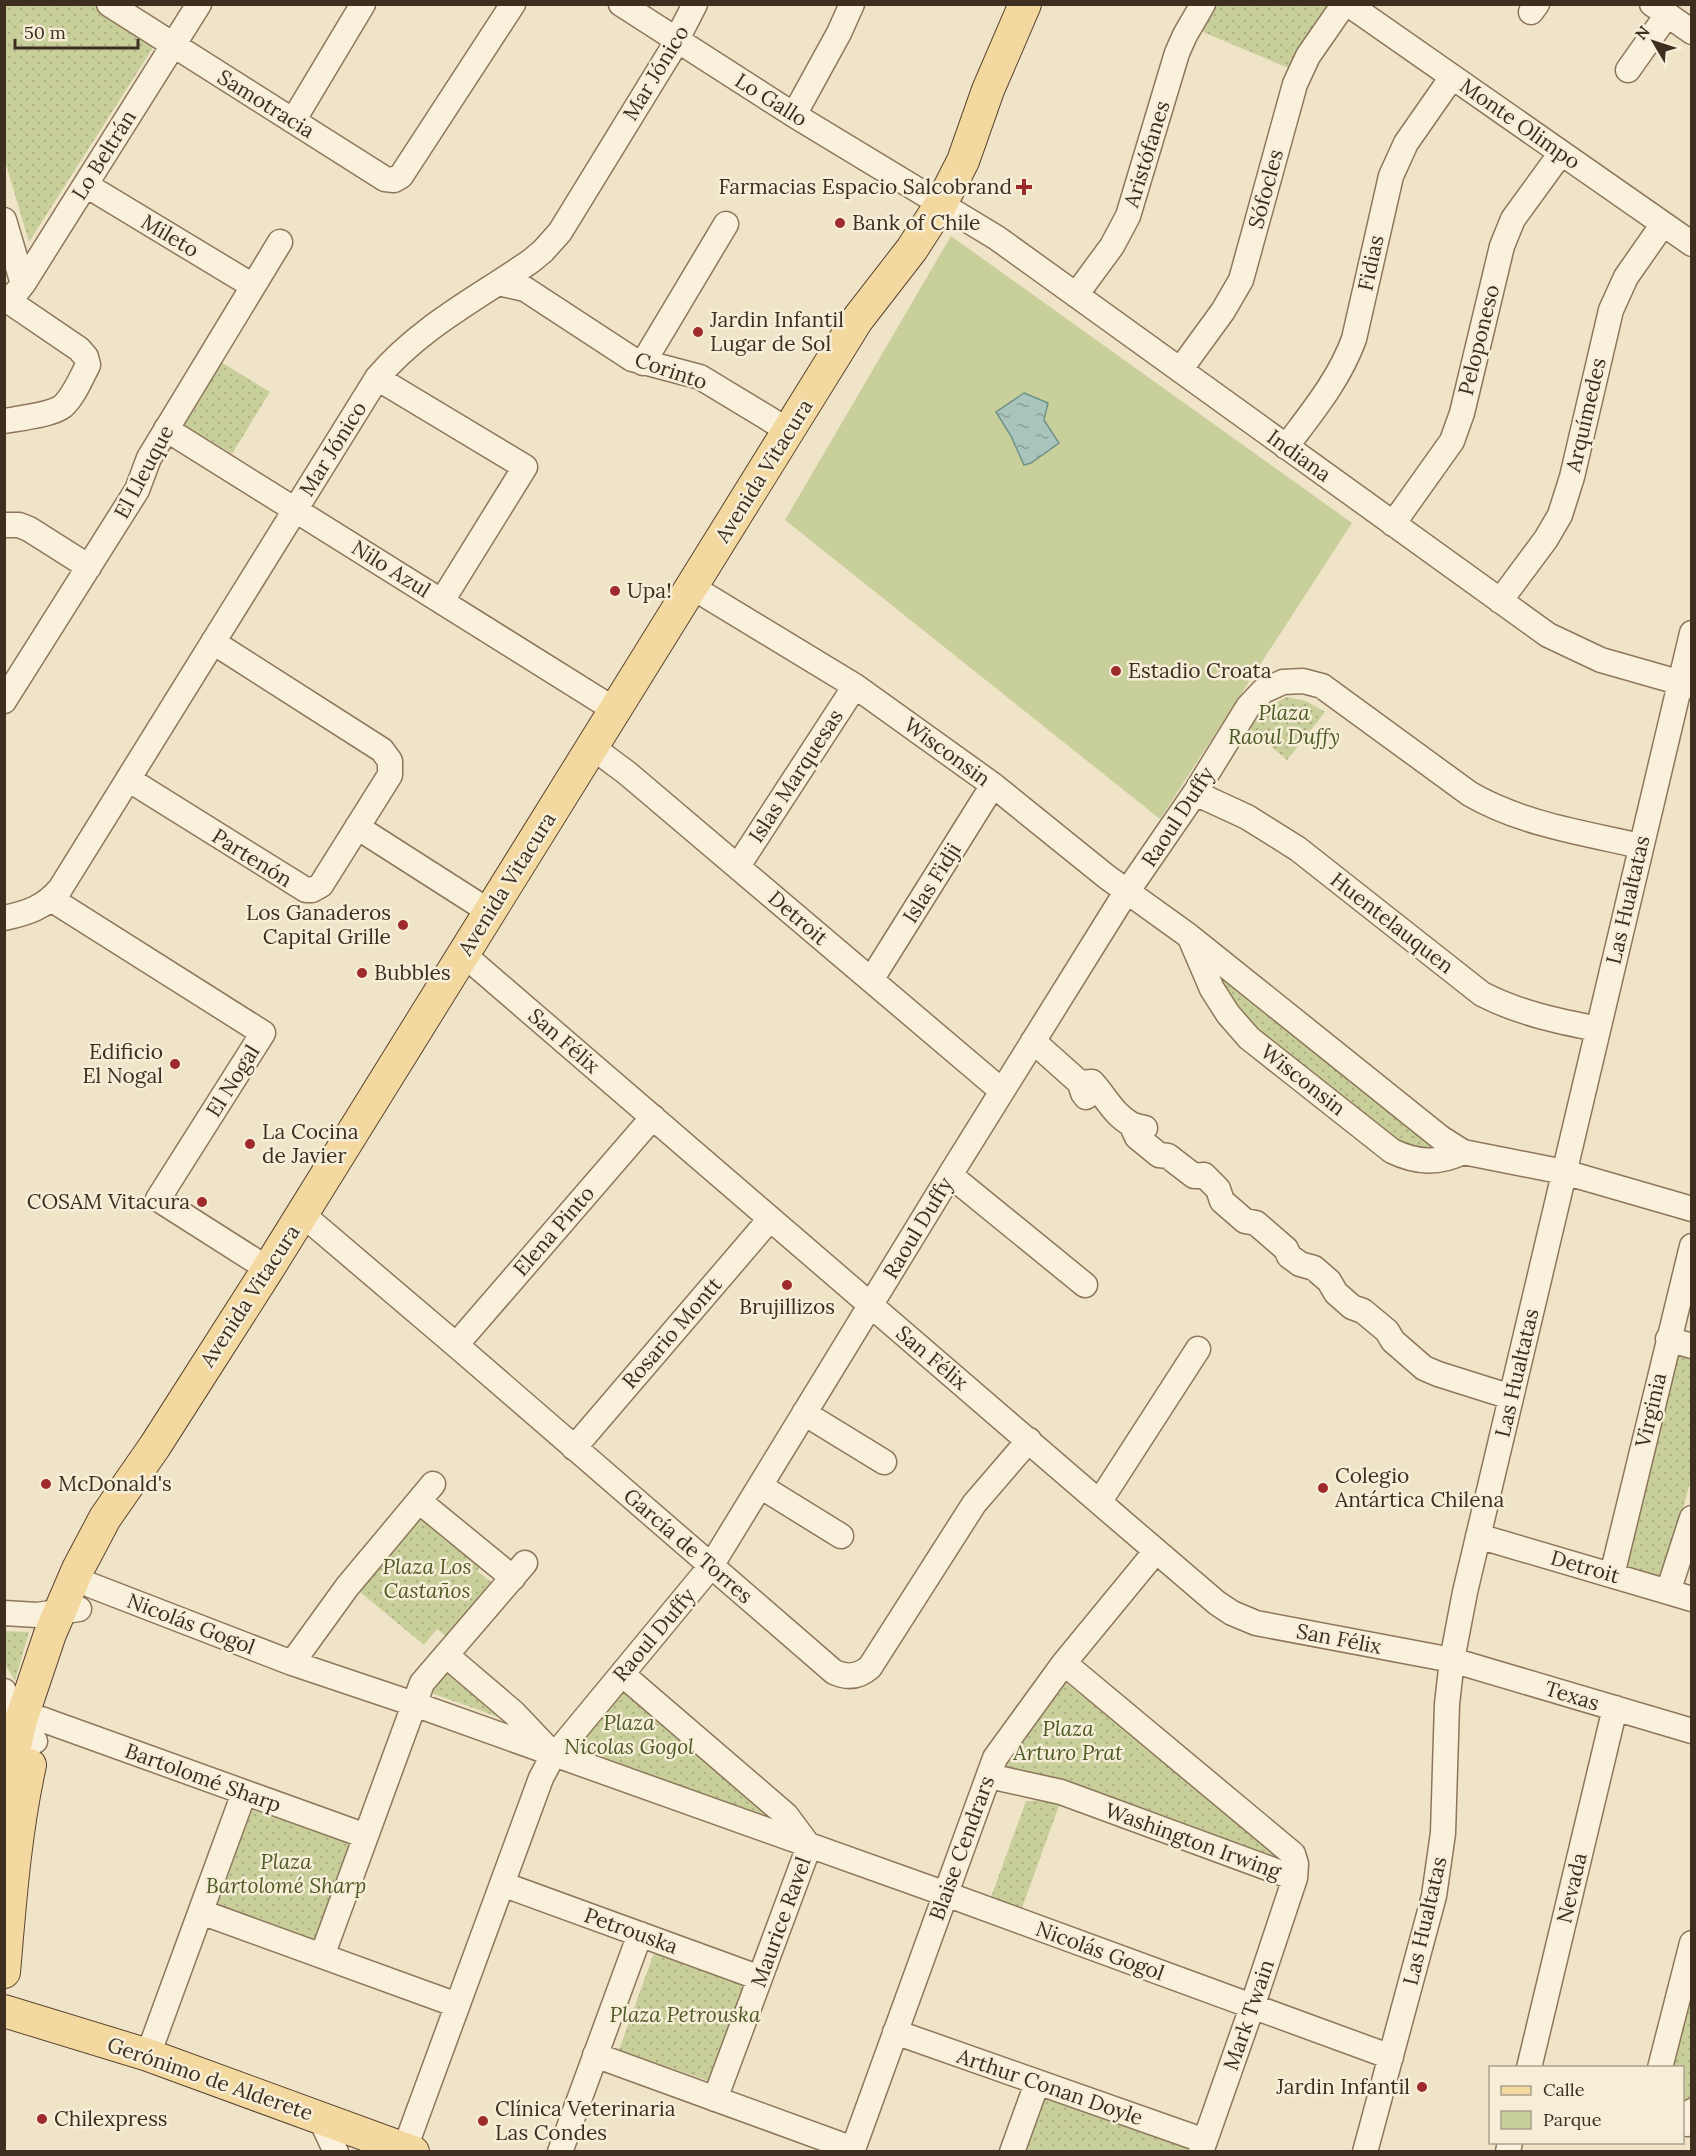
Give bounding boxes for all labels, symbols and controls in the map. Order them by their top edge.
scale bar [15,12,138,50]
north arrow [1624,12,1684,72]
street label: Mar Jónico [617,20,695,125]
text: 50 m [24,21,66,44]
text: N [1631,21,1654,44]
street label: Samotracia [213,63,320,144]
street label: Lo Gallo [730,67,813,132]
street label: Monte Olimpo [1455,72,1586,175]
street label: Aristófanes [1117,97,1176,211]
street label: Lo Beltrán [65,105,142,205]
street label: Sófocles [1242,146,1289,232]
place label: Farmacias Espacio Salcobrand [718,173,1012,200]
marker: Farmacias Espacio Salcobrand [1017,180,1031,194]
street label: Mileto [136,208,204,263]
place label: Bank of Chile [852,209,981,236]
marker: Bank of Chile [833,216,847,230]
street label: Fidias [1351,233,1390,293]
street label: Peloponeso [1452,282,1505,398]
place label: Jardin Infantil Lugar de Sol [709,306,844,357]
marker: Jardin Infantil Lugar de Sol [691,325,705,339]
street label: Corinto [631,346,711,395]
street label: Arquímedes [1559,355,1612,476]
street label: Avenida Vitacura [708,394,819,548]
street label: Mar Jónico [293,396,372,501]
street label: El Lleuque [108,420,179,523]
street label: Indiana [1262,423,1337,488]
street label: Nilo Azul [347,534,436,603]
place label: Upa! [627,577,672,604]
marker: Upa! [608,584,622,598]
place label: Estadio Croata [1128,657,1272,684]
marker: Estadio Croata [1109,664,1123,678]
park label: Plaza Raoul Duffy [1228,699,1340,750]
street label: Islas Marquesas [742,704,849,848]
street label: Wisconsin [899,711,996,792]
street label: Raoul Duffy [1135,762,1220,872]
street label: Avenida Vitacura [451,807,562,961]
street label: Partenón [207,822,298,893]
street label: Las Hualtatas [1600,833,1655,967]
street label: Islas Fidji [896,838,967,928]
street label: Huentelauquen [1325,866,1460,979]
street label: Detroit [763,884,834,952]
place label: Los Ganaderos Capital Grille [246,899,391,950]
marker: Los Ganaderos Capital Grille [396,918,410,932]
place label: Bubbles [374,959,451,986]
marker: Bubbles [355,966,369,980]
street label: San Félix [523,1002,606,1079]
place label: Edificio El Nogal [82,1038,163,1089]
street label: Wisconsin [1255,1038,1351,1121]
street label: El Nogal [200,1039,265,1122]
marker: Edificio El Nogal [168,1057,182,1071]
place label: La Cocina de Javier [262,1118,359,1169]
marker: La Cocina de Javier [243,1137,257,1151]
street label: Raoul Duffy [877,1172,959,1284]
street label: Elena Pinto [507,1180,600,1281]
place label: COSAM Vitacura [27,1188,190,1215]
marker: COSAM Vitacura [195,1195,209,1209]
street label: Avenida Vitacura [193,1219,306,1373]
street label: Rosario Montt [616,1271,728,1394]
marker: Brujillizos [780,1278,794,1292]
place label: Brujillizos [739,1293,835,1320]
street label: Las Hualtatas [1489,1306,1544,1440]
street label: San Félix [891,1320,974,1396]
street label: Virginia [1629,1370,1672,1451]
place label: Colegio Antártica Chilena [1334,1462,1504,1513]
place label: McDonald's [58,1470,172,1497]
marker: McDonald's [39,1477,53,1491]
marker: Colegio Antártica Chilena [1316,1481,1330,1495]
street label: García de Torres [618,1482,759,1609]
street label: Detroit [1547,1544,1624,1589]
park label: Plaza Los Castaños [383,1553,471,1604]
street label: Raoul Duffy [607,1582,701,1687]
street label: Nicolás Gogol [123,1587,259,1660]
street label: San Félix [1294,1617,1384,1660]
street label: Texas [1542,1675,1603,1717]
park label: Plaza Nicolas Gogol [564,1709,694,1760]
park label: Plaza Arturo Prat [1012,1715,1123,1766]
street label: Bartolomé Sharp [121,1737,285,1818]
street label: Blaise Cendrars [923,1772,1000,1924]
street label: Washington Irwing [1101,1796,1285,1885]
park label: Plaza Bartolomé Sharp [206,1848,366,1899]
street label: Nevada [1550,1850,1593,1926]
street label: Maurice Ravel [744,1853,817,1991]
street label: Las Hualtatas [1397,1854,1452,1988]
street label: Petrouska [581,1901,682,1960]
street label: Nicolás Gogol [1032,1915,1168,1986]
street label: Mark Twain [1217,1956,1280,2074]
park label: Plaza Petrouska [609,2001,761,2028]
street label: Gerónimo de Alderete [104,2031,317,2126]
street label: Arthur Conan Doyle [953,2042,1147,2131]
legend [1489,2066,1684,2144]
place label: Jardin Infantil [1275,2073,1410,2100]
text: Calle [1543,2078,1585,2101]
marker: Jardin Infantil [1415,2080,1429,2094]
place label: Clínica Veterinaria Las Condes [495,2095,676,2146]
place label: Chilexpress [54,2105,168,2132]
text: Parque [1543,2108,1602,2131]
marker: Chilexpress [35,2112,49,2126]
marker: Clínica Veterinaria Las Condes [476,2114,490,2128]

